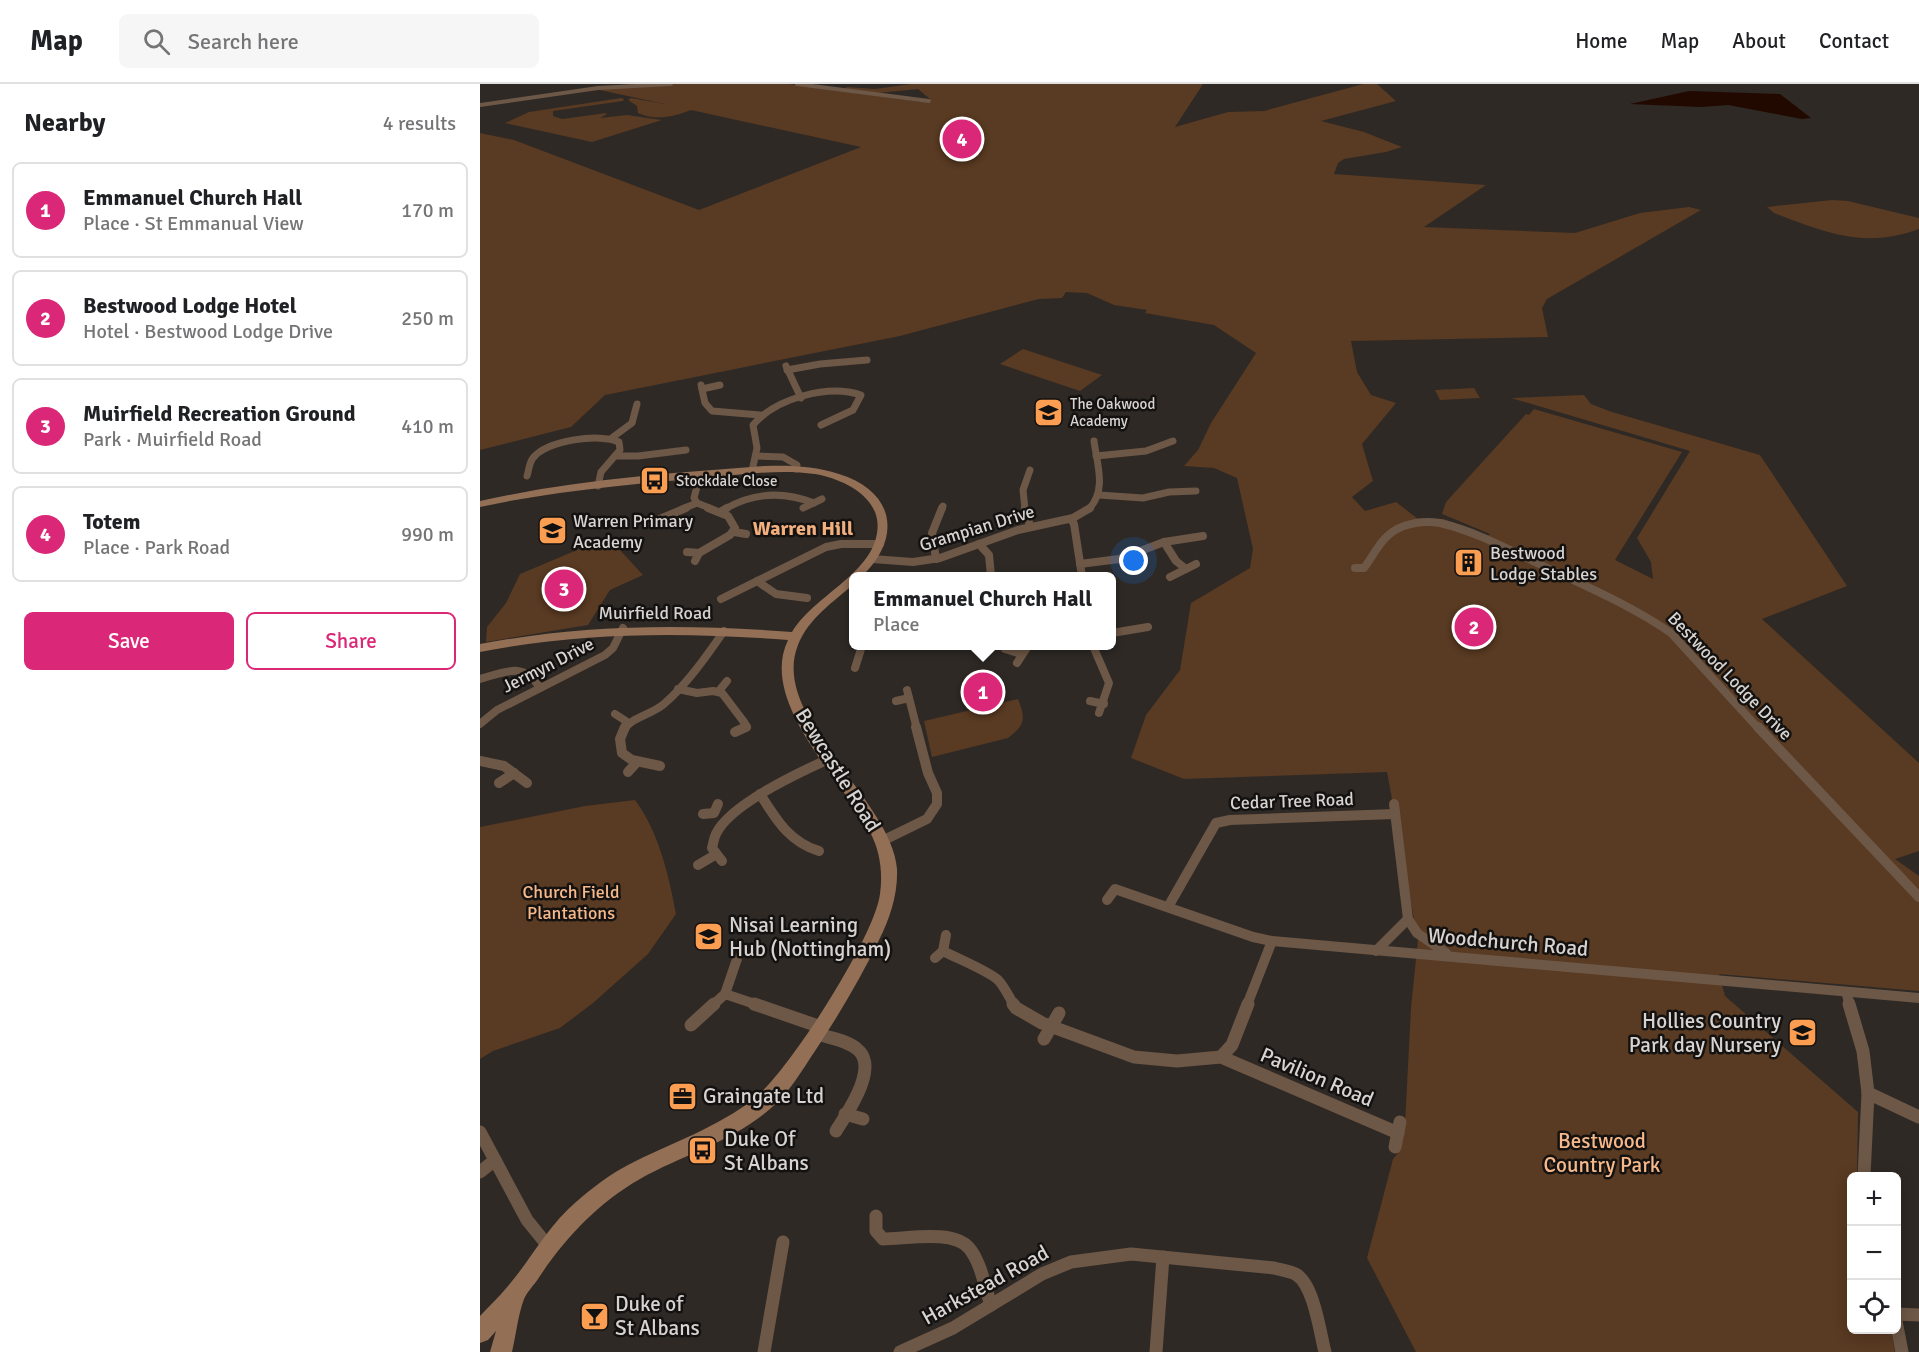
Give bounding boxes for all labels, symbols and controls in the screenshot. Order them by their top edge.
search box [119,14,539,68]
text: Map [30,24,83,58]
icon: search [140,25,173,58]
text: Search here [188,28,299,55]
text: Home [1575,28,1628,54]
text: Map [1661,28,1699,54]
text: About [1732,28,1786,54]
text: Contact [1819,28,1889,54]
text: Nearby [24,107,105,139]
text: 4 results [383,111,456,136]
pin: 4 [942,116,982,162]
text: Emmanuel Church Hall [83,184,302,211]
text: 1 [40,198,51,223]
text: 170 m [401,198,454,223]
text: Place · St Emmanual View [83,211,304,236]
text: Bestwood Lodge Hotel [83,292,297,319]
text: 2 [40,306,51,331]
text: 250 m [401,306,454,331]
text: Hotel · Bestwood Lodge Drive [83,319,333,344]
place label: The Oakwood Academy [1070,395,1155,430]
school or university icon: The Oakwood Academy [1033,397,1065,429]
text: Muirfield Recreation Ground [83,400,356,427]
text: 3 [40,414,51,439]
text: 410 m [401,414,454,439]
text: Park · Muirfield Road [83,427,262,452]
bus stop icon: Stockdale Close [639,465,671,497]
place label: Stockdale Close [676,472,777,490]
street label: Grampian Drive [917,500,1037,556]
text: Totem [83,508,141,535]
place label: Warren Primary Academy [573,510,694,553]
school or university icon: Warren Primary Academy [536,515,568,547]
district label: Warren Hill [753,516,853,541]
text: 4 [40,522,51,547]
text: 990 m [401,522,454,547]
text: Place · Park Road [83,535,230,560]
place label: Bestwood Lodge Stables [1490,542,1597,585]
your location [1119,546,1148,575]
building icon: Bestwood Lodge Stables [1453,547,1485,579]
pin: 3 [544,566,584,612]
popup [849,572,1116,650]
text: Emmanuel Church Hall [873,585,1092,612]
street label: Muirfield Road [598,602,712,624]
pin: 2 [1454,604,1494,650]
street label: Bestwood Lodge Drive [1663,607,1797,745]
button: Save [24,612,234,670]
button: Share [246,612,456,670]
text: Place [873,612,920,637]
street label: Jermyn Drive [498,632,598,698]
pin: 1 [964,670,1002,714]
street label: Bewcastle Road [790,703,886,837]
street label: Cedar Tree Road [1230,788,1354,814]
park label: Church Field Plantations [522,881,620,924]
place label: Nisai Learning Hub (Nottingham) [729,912,891,962]
school or university icon: Nisai Learning Hub (Nottingham) [692,921,724,953]
street label: Woodchurch Road [1427,922,1589,962]
place label: Hollies Country Park day Nursery [1629,1008,1781,1058]
school or university icon: Hollies Country Park day Nursery [1786,1017,1818,1049]
street label: Pavilion Road [1256,1042,1378,1112]
office icon: Graingate Ltd [666,1080,698,1112]
place label: Graingate Ltd [703,1083,824,1109]
place label: Duke Of St Albans [724,1126,809,1176]
park label: Bestwood Country Park [1544,1128,1661,1178]
bus stop icon: Duke Of St Albans [687,1135,719,1167]
map controls [1847,1172,1901,1334]
button: + [1847,1172,1901,1226]
button: − [1847,1226,1901,1280]
street label: Harkstead Road [917,1239,1053,1331]
button: locate [1847,1280,1901,1334]
place label: Duke of St Albans [615,1291,700,1341]
bar icon: Duke of St Albans [578,1300,610,1332]

